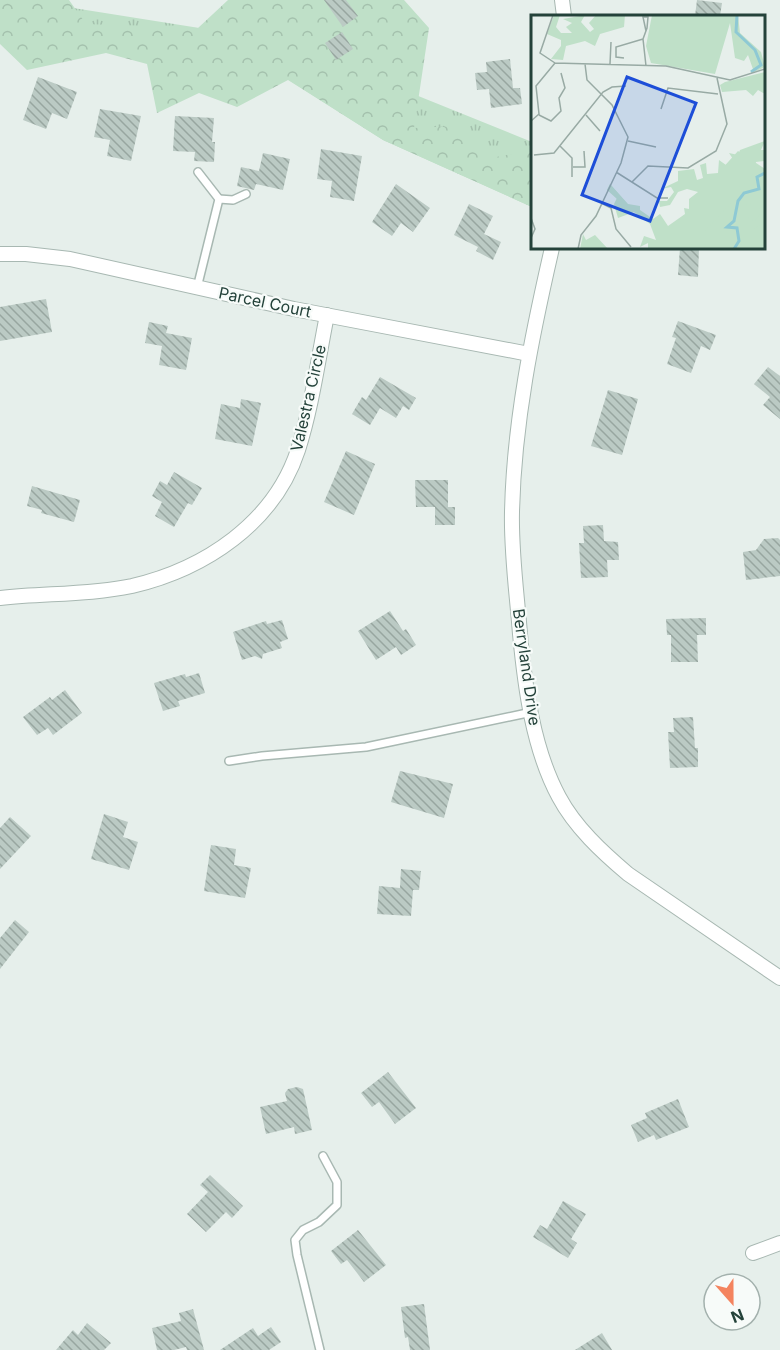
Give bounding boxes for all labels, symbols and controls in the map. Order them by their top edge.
inset map [531,15,765,249]
street label: Parcel Court [217,282,313,322]
street label: Valestra Circle [286,343,330,453]
street label: Berryland Drive [509,607,545,727]
north arrow [702,1272,762,1332]
text: N [728,1304,747,1328]

